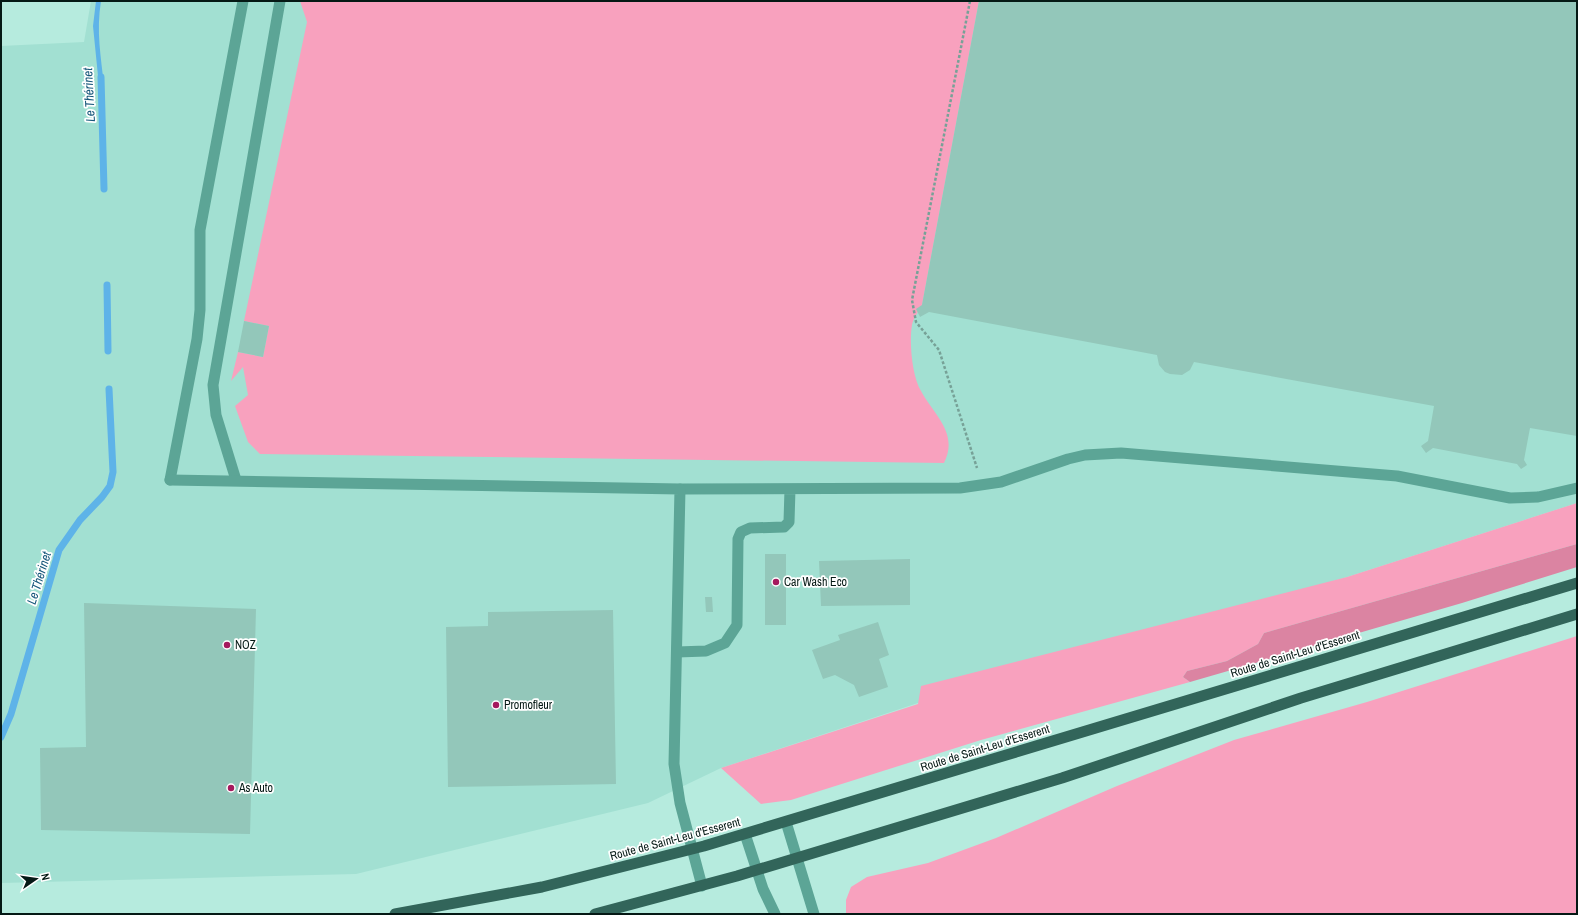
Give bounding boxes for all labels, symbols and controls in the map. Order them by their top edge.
water label: Le Thérinet [79,66,99,123]
water label: Le Thérinet [23,549,55,606]
place label: Car Wash Eco [784,574,847,590]
marker: Car Wash Eco [771,577,781,587]
street label: Route de Saint-Leu d'Esserent [1228,627,1362,681]
place label: NOZ [235,637,256,653]
marker: NOZ [222,640,232,650]
place label: Promofleur [504,697,553,713]
marker: Promofleur [491,700,501,710]
street label: Route de Saint-Leu d'Esserent [918,721,1052,775]
place label: As Auto [238,780,273,796]
marker: As Auto [226,783,236,793]
street label: Route de Saint-Leu d'Esserent [608,814,742,864]
north arrow [16,859,56,899]
text: N [38,872,53,881]

